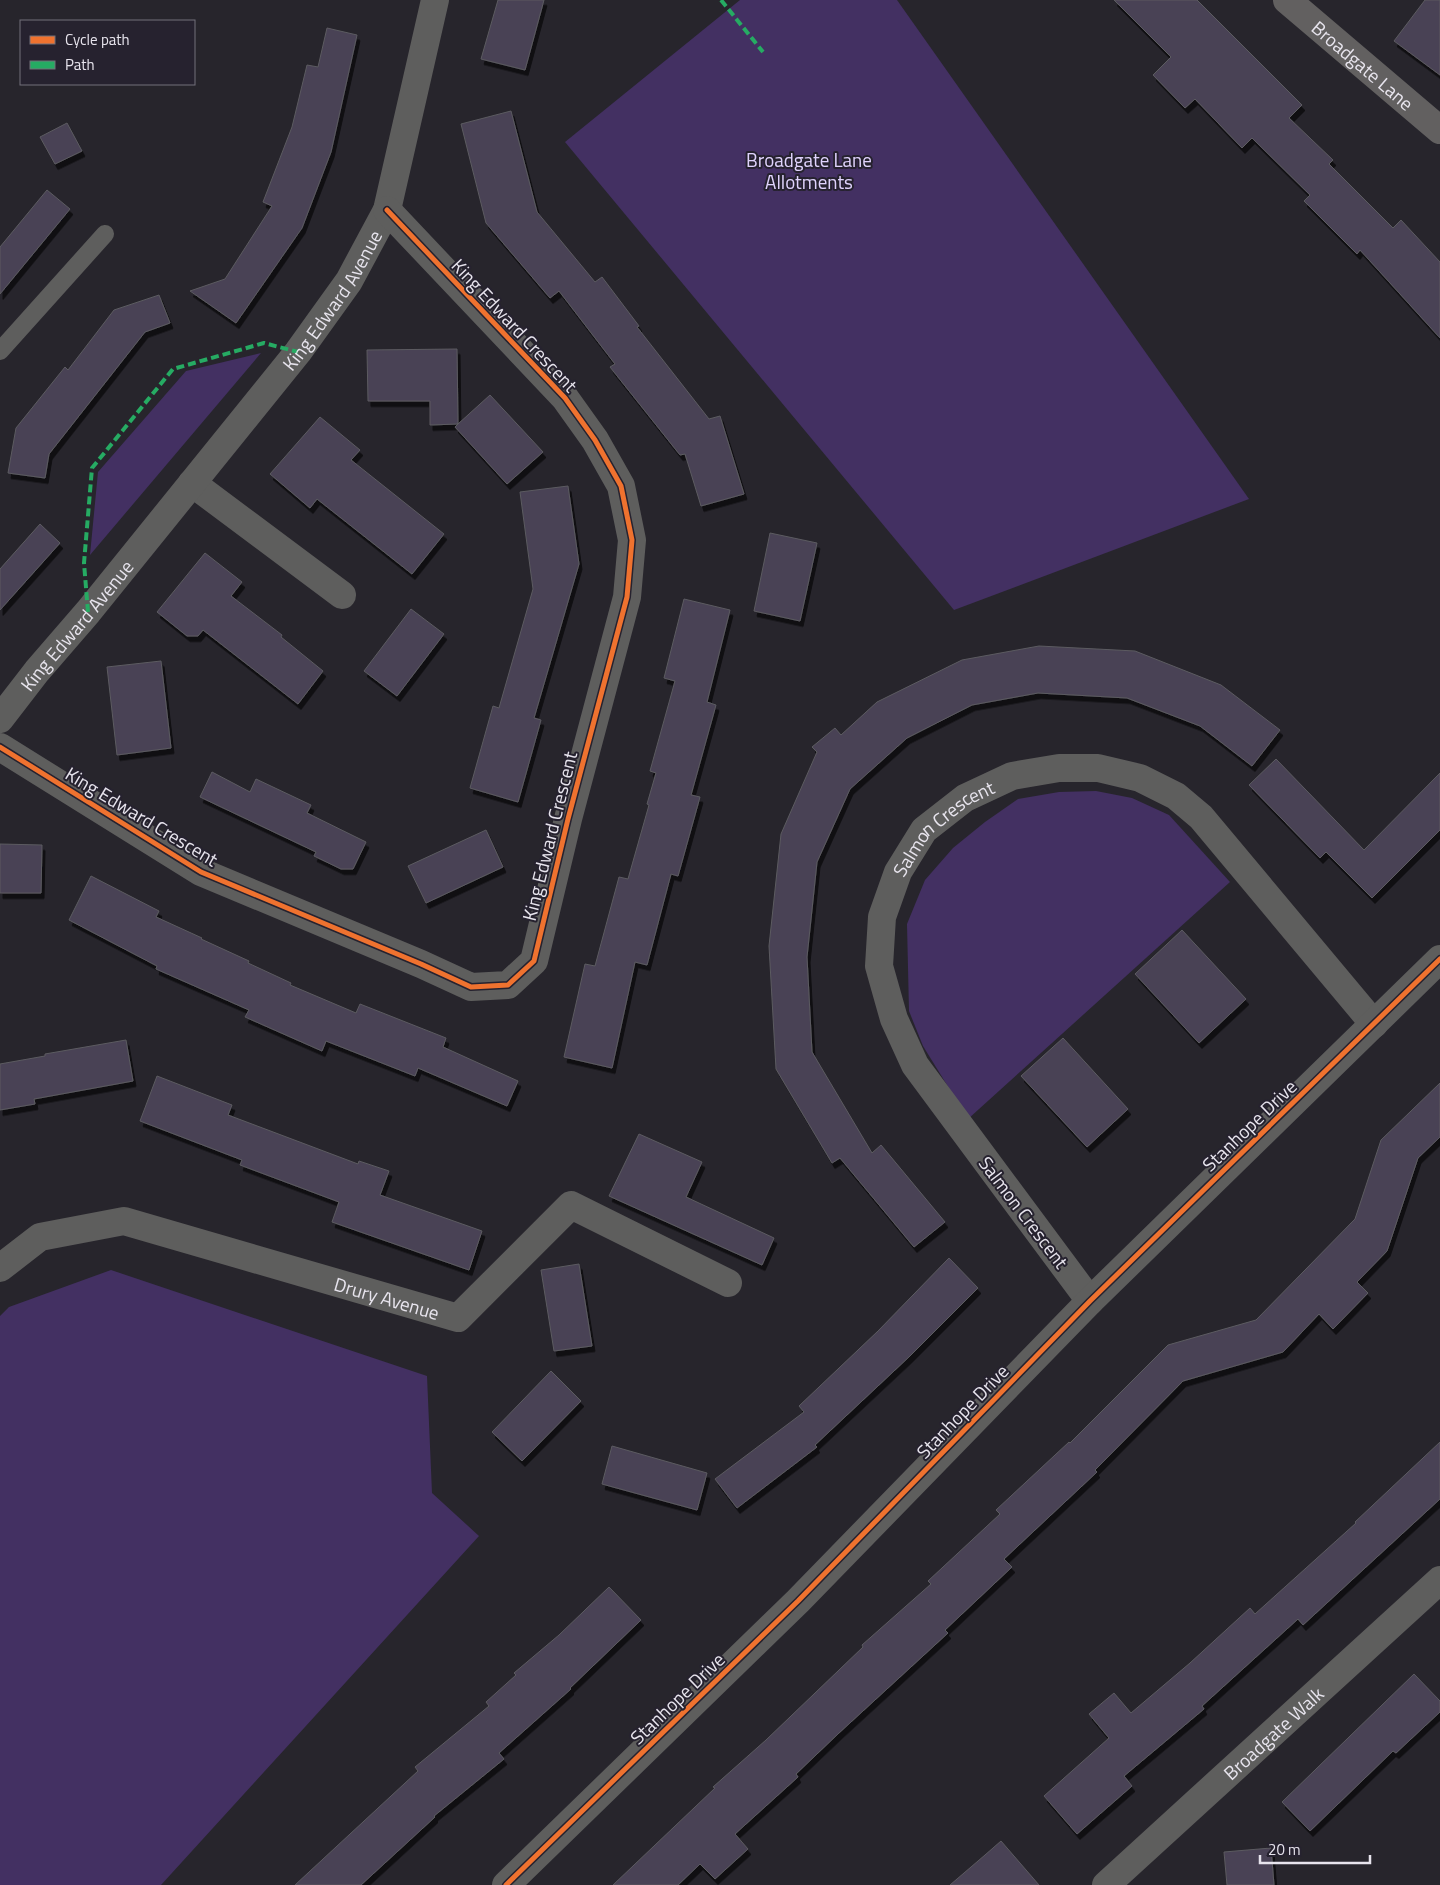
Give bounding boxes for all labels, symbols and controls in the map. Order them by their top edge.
street label: Broadgate Lane [1306,13,1421,117]
legend [20,20,195,85]
text: Cycle path [65,28,130,51]
text: Path [65,53,95,76]
park label: Broadgate Lane Allotments [746,145,872,196]
street label: King Edward Avenue [274,224,388,376]
street label: King Edward Crescent [445,252,585,399]
street label: King Edward Avenue [12,553,140,697]
street label: King Edward Crescent [514,748,584,924]
street label: King Edward Crescent [60,759,224,873]
street label: Salmon Crescent [884,772,999,882]
street label: Stanhope Drive [1195,1072,1303,1178]
street label: Salmon Crescent [972,1150,1076,1275]
street label: Drury Avenue [331,1268,443,1326]
street label: Stanhope Drive [909,1357,1015,1465]
street label: Stanhope Drive [623,1645,731,1751]
street label: Broadgate Walk [1216,1679,1330,1786]
scale bar [1260,1832,1370,1864]
text: 20 m [1268,1838,1301,1861]

